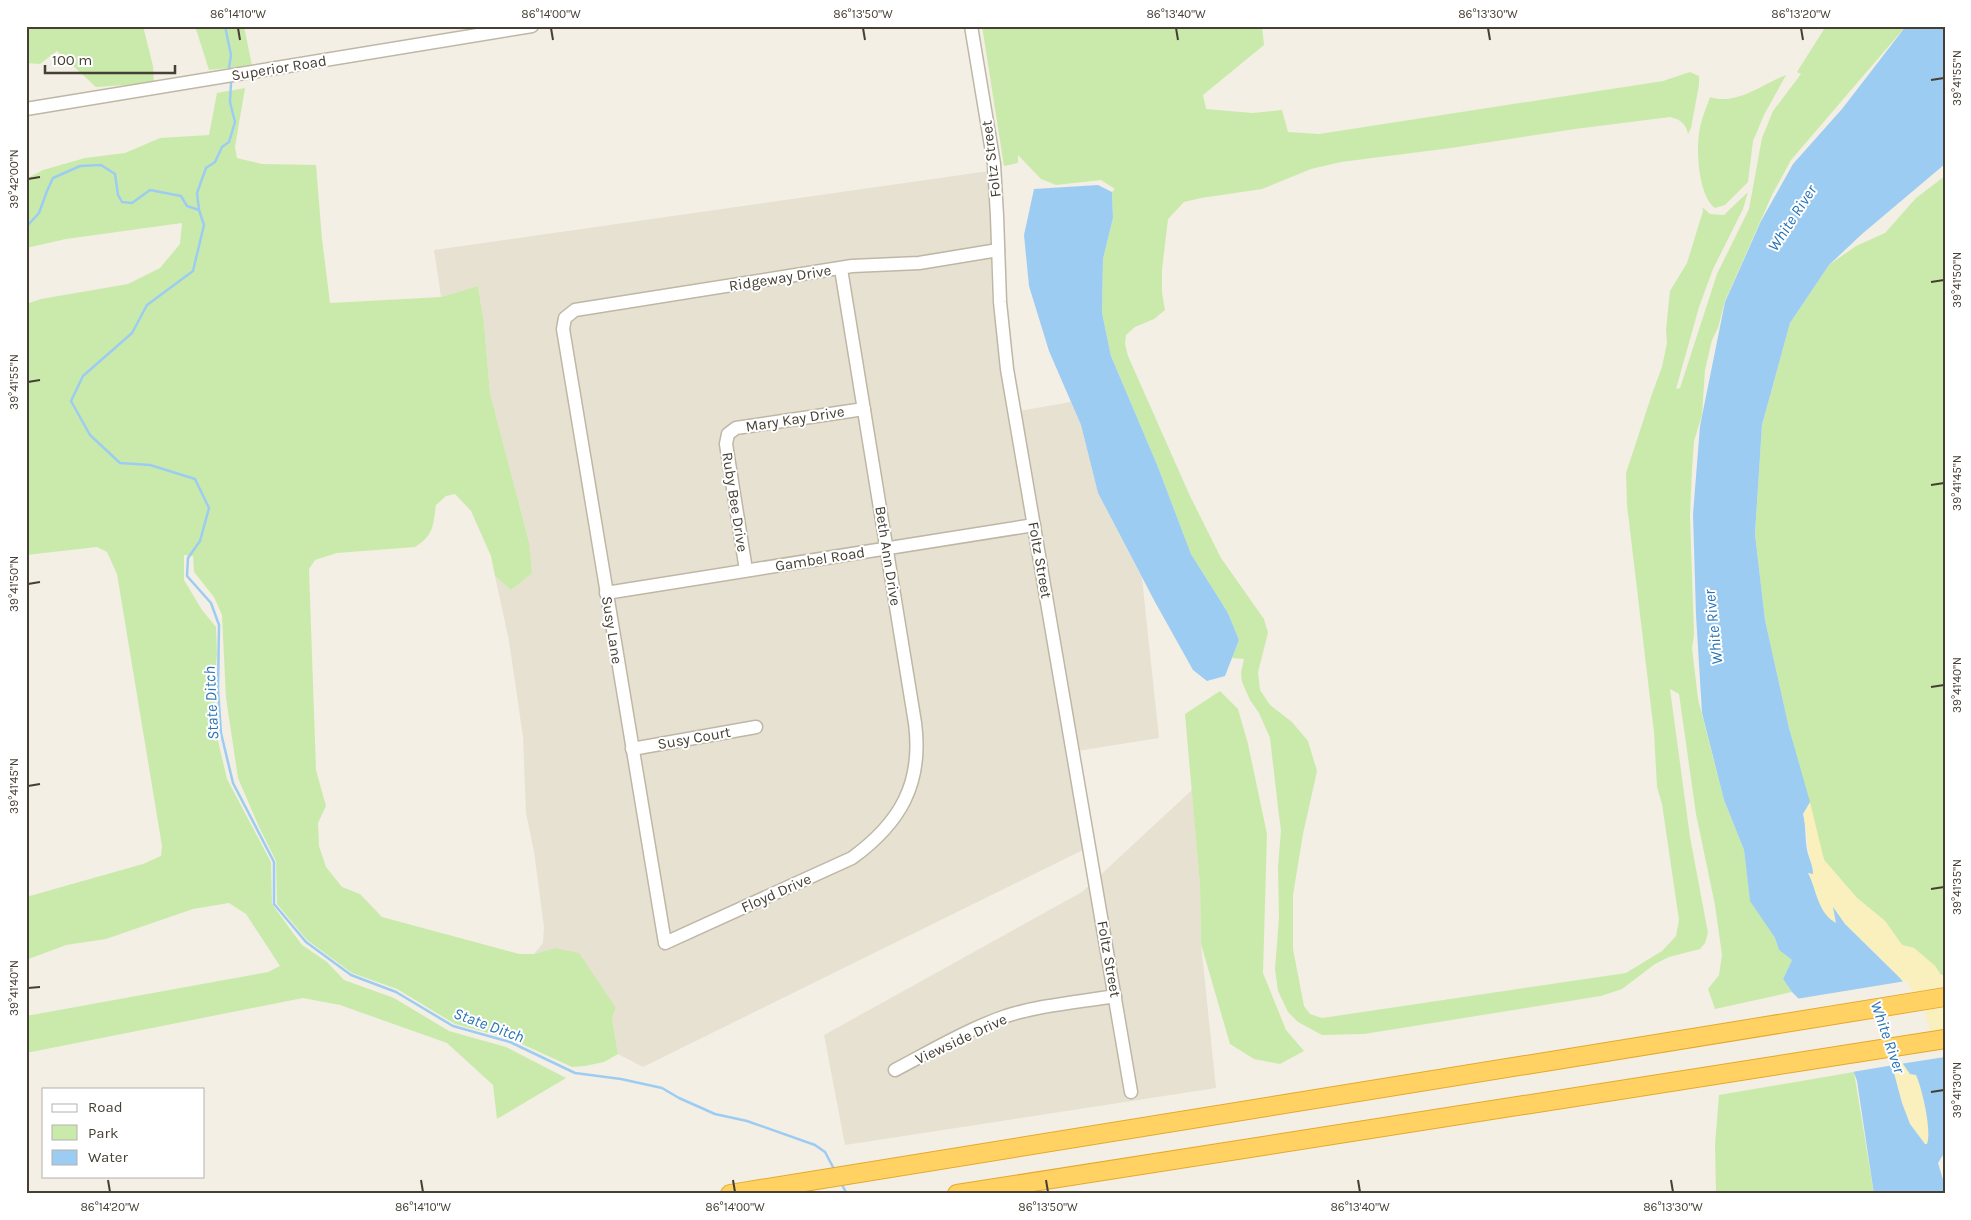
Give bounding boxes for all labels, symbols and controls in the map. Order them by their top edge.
text: 86°14'10"W [210,7,266,21]
text: 86°14'00"W [521,7,581,21]
text: 86°13'50"W [833,7,893,21]
text: 86°13'40"W [1146,7,1206,21]
text: 86°13'30"W [1458,7,1518,21]
text: 86°13'20"W [1771,7,1831,21]
scale bar [45,42,175,74]
text: 39°41'55"N [1950,50,1964,106]
text: 100 m [52,51,92,69]
street label: Superior Road [230,52,328,84]
street label: Foltz Street [977,119,1005,198]
text: 39°42'00"N [7,149,21,209]
water label: White River [1763,181,1821,255]
text: 39°41'50"N [1950,252,1964,308]
street label: Ridgeway Drive [728,261,832,295]
text: 39°41'55"N [7,354,21,410]
street label: Mary Kay Drive [744,402,846,436]
street label: Ruby Bee Drive [718,451,752,553]
text: 39°41'45"N [1950,455,1964,511]
street label: Beth Ann Drive [871,505,905,607]
street label: Foltz Street [1024,520,1056,600]
street label: Gambel Road [774,543,866,575]
text: 39°41'50"N [7,556,21,612]
water label: White River [1700,588,1726,665]
street label: Susy Lane [598,595,626,665]
text: 39°41'40"N [1950,657,1964,713]
water label: State Ditch [200,666,222,740]
street label: Susy Court [656,723,732,753]
text: 39°41'45"N [7,758,21,814]
text: 39°41'35"N [1950,859,1964,915]
street label: Floyd Drive [738,870,814,916]
street label: Foltz Street [1093,919,1125,999]
text: 39°41'40"N [7,960,21,1016]
water label: White River [1867,998,1909,1076]
water label: State Ditch [451,1003,527,1047]
street label: Viewside Drive [912,1010,1010,1068]
text: 39°41'30"N [1950,1062,1964,1118]
legend [42,1088,205,1178]
text: Road [88,1098,123,1116]
text: Park [88,1124,118,1142]
text: Water [88,1148,129,1166]
text: 86°14'20"W [80,1200,140,1214]
text: 86°14'10"W [395,1200,451,1214]
text: 86°14'00"W [705,1200,765,1214]
text: 86°13'50"W [1018,1200,1078,1214]
text: 86°13'40"W [1330,1200,1390,1214]
text: 86°13'30"W [1643,1200,1703,1214]

